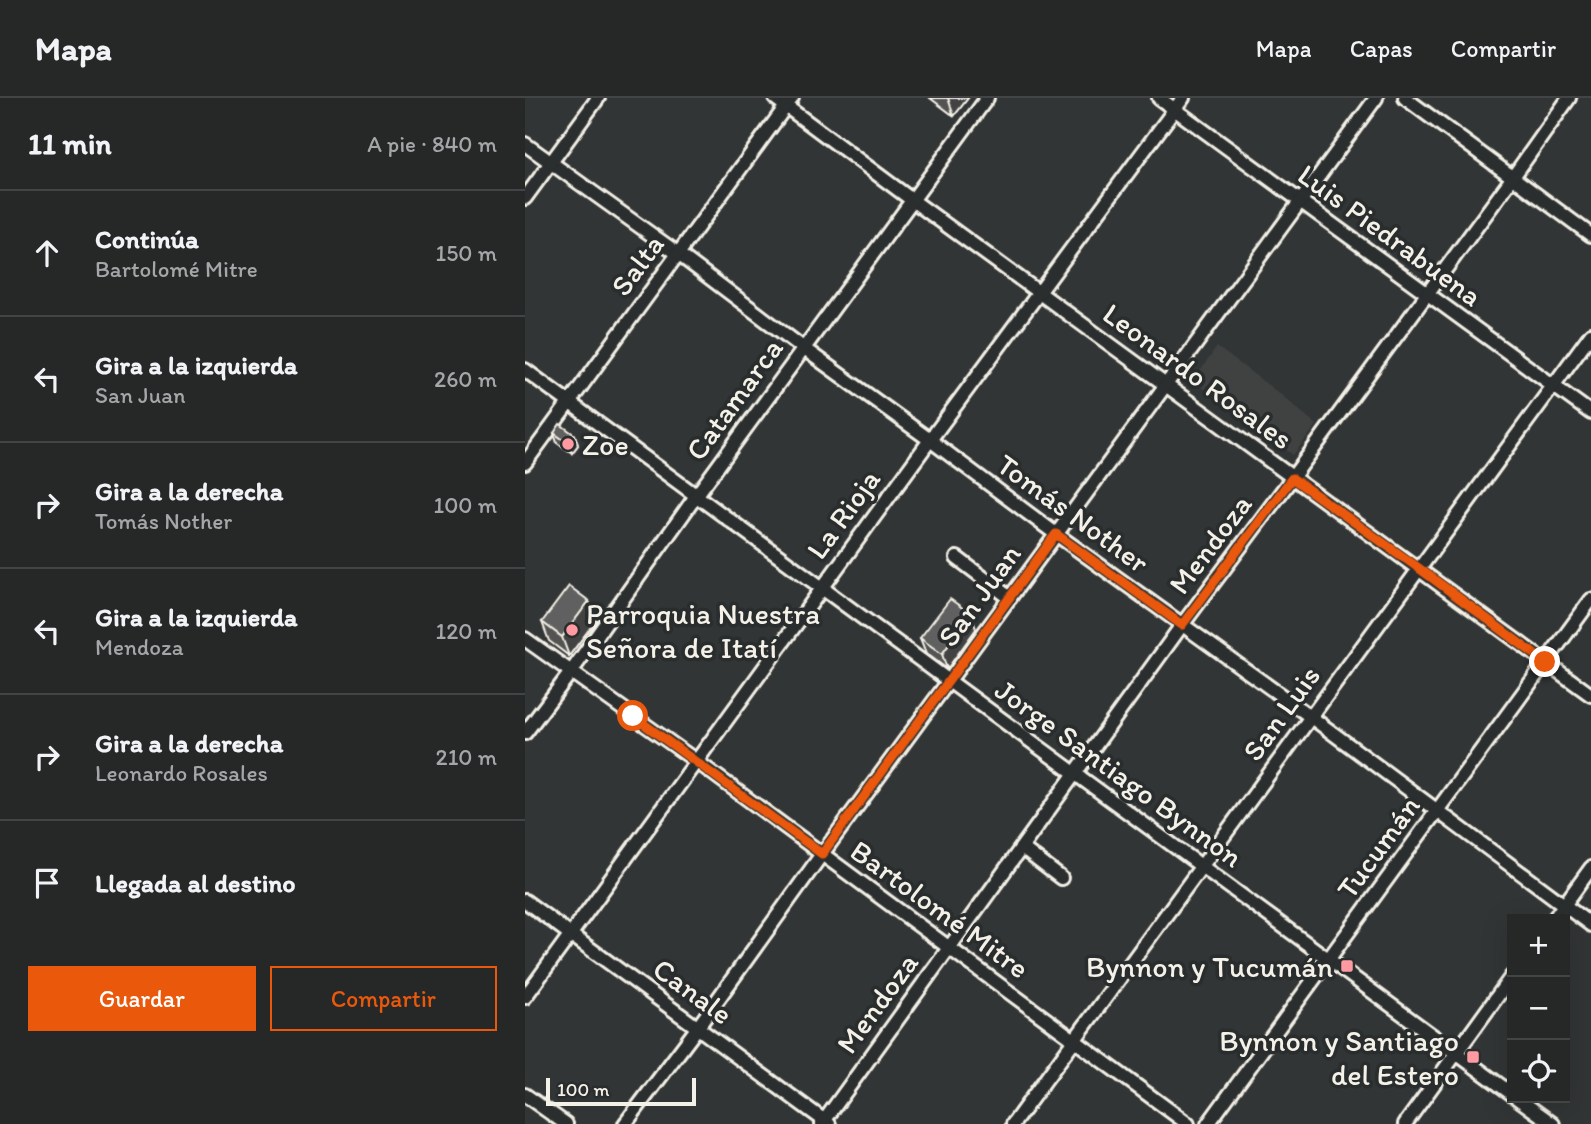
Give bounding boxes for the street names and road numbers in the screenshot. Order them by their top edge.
street label: Luis Piedrabuena [1291,156,1489,314]
street label: Salta [602,227,672,303]
street label: Leonardo Rosales [1096,295,1300,457]
street label: Catamarca [677,330,791,467]
street label: Tomás Nother [990,445,1157,581]
street label: La Rioja [798,462,888,566]
street label: Mendoza [1160,486,1260,601]
street label: San Juan [929,536,1029,654]
street label: San Luis [1234,658,1328,768]
street label: Jorge Santiago Bynnon [988,671,1250,875]
street label: Tucumán [1328,788,1428,906]
street label: Bartolomé Mitre [843,832,1037,986]
street label: Mendoza [828,945,926,1061]
street label: Canale [646,950,740,1032]

